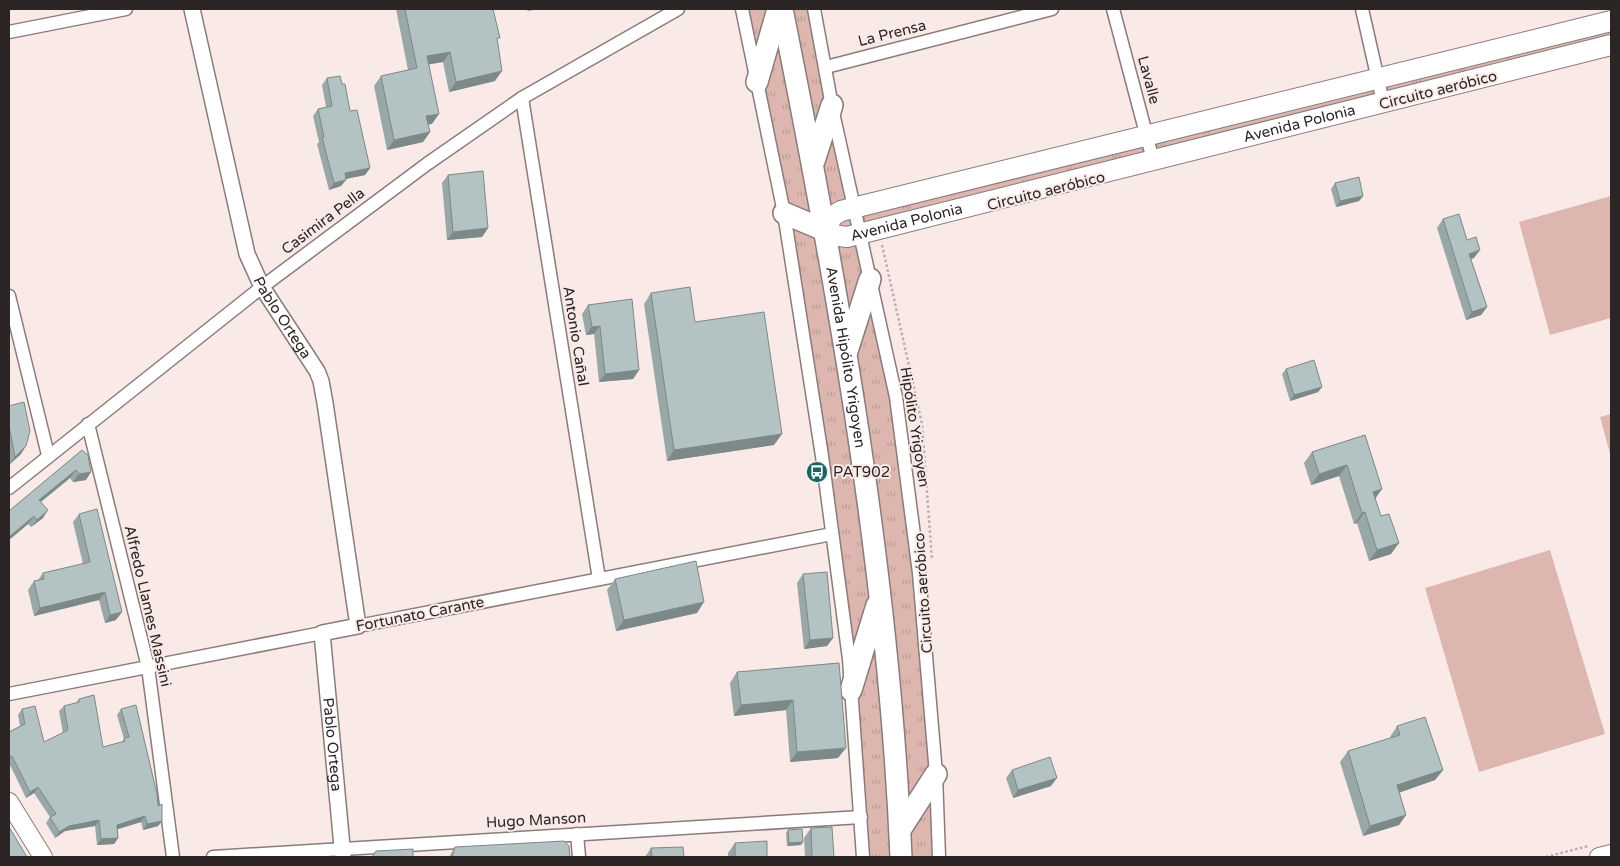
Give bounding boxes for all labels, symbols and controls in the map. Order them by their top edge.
street label: La Prensa [856,16,928,50]
street label: Lavalle [1134,54,1164,106]
street label: Circuito aeróbico [1377,67,1499,113]
street label: Avenida Polonia [1241,101,1357,146]
street label: Circuito aeróbico [985,168,1107,214]
street label: Casimira Pella [278,184,368,258]
street label: Avenida Polonia [849,199,964,245]
street label: Avenida Hipólito Yrigoyen [822,265,869,449]
street label: Pablo Ortega [249,274,315,362]
street label: Antonio Cañal [559,285,593,387]
street label: Hipólito Yrigoyen [897,365,933,489]
bus stop icon: PAT902 [805,460,829,484]
place label: PAT902 [833,463,890,481]
street label: Alfredo Llames Massini [121,524,175,688]
street label: Circuito aeróbico [910,532,936,654]
street label: Fortunato Carante [354,593,486,635]
street label: Pablo Ortega [319,697,346,792]
street label: Hugo Manson [485,808,587,832]

